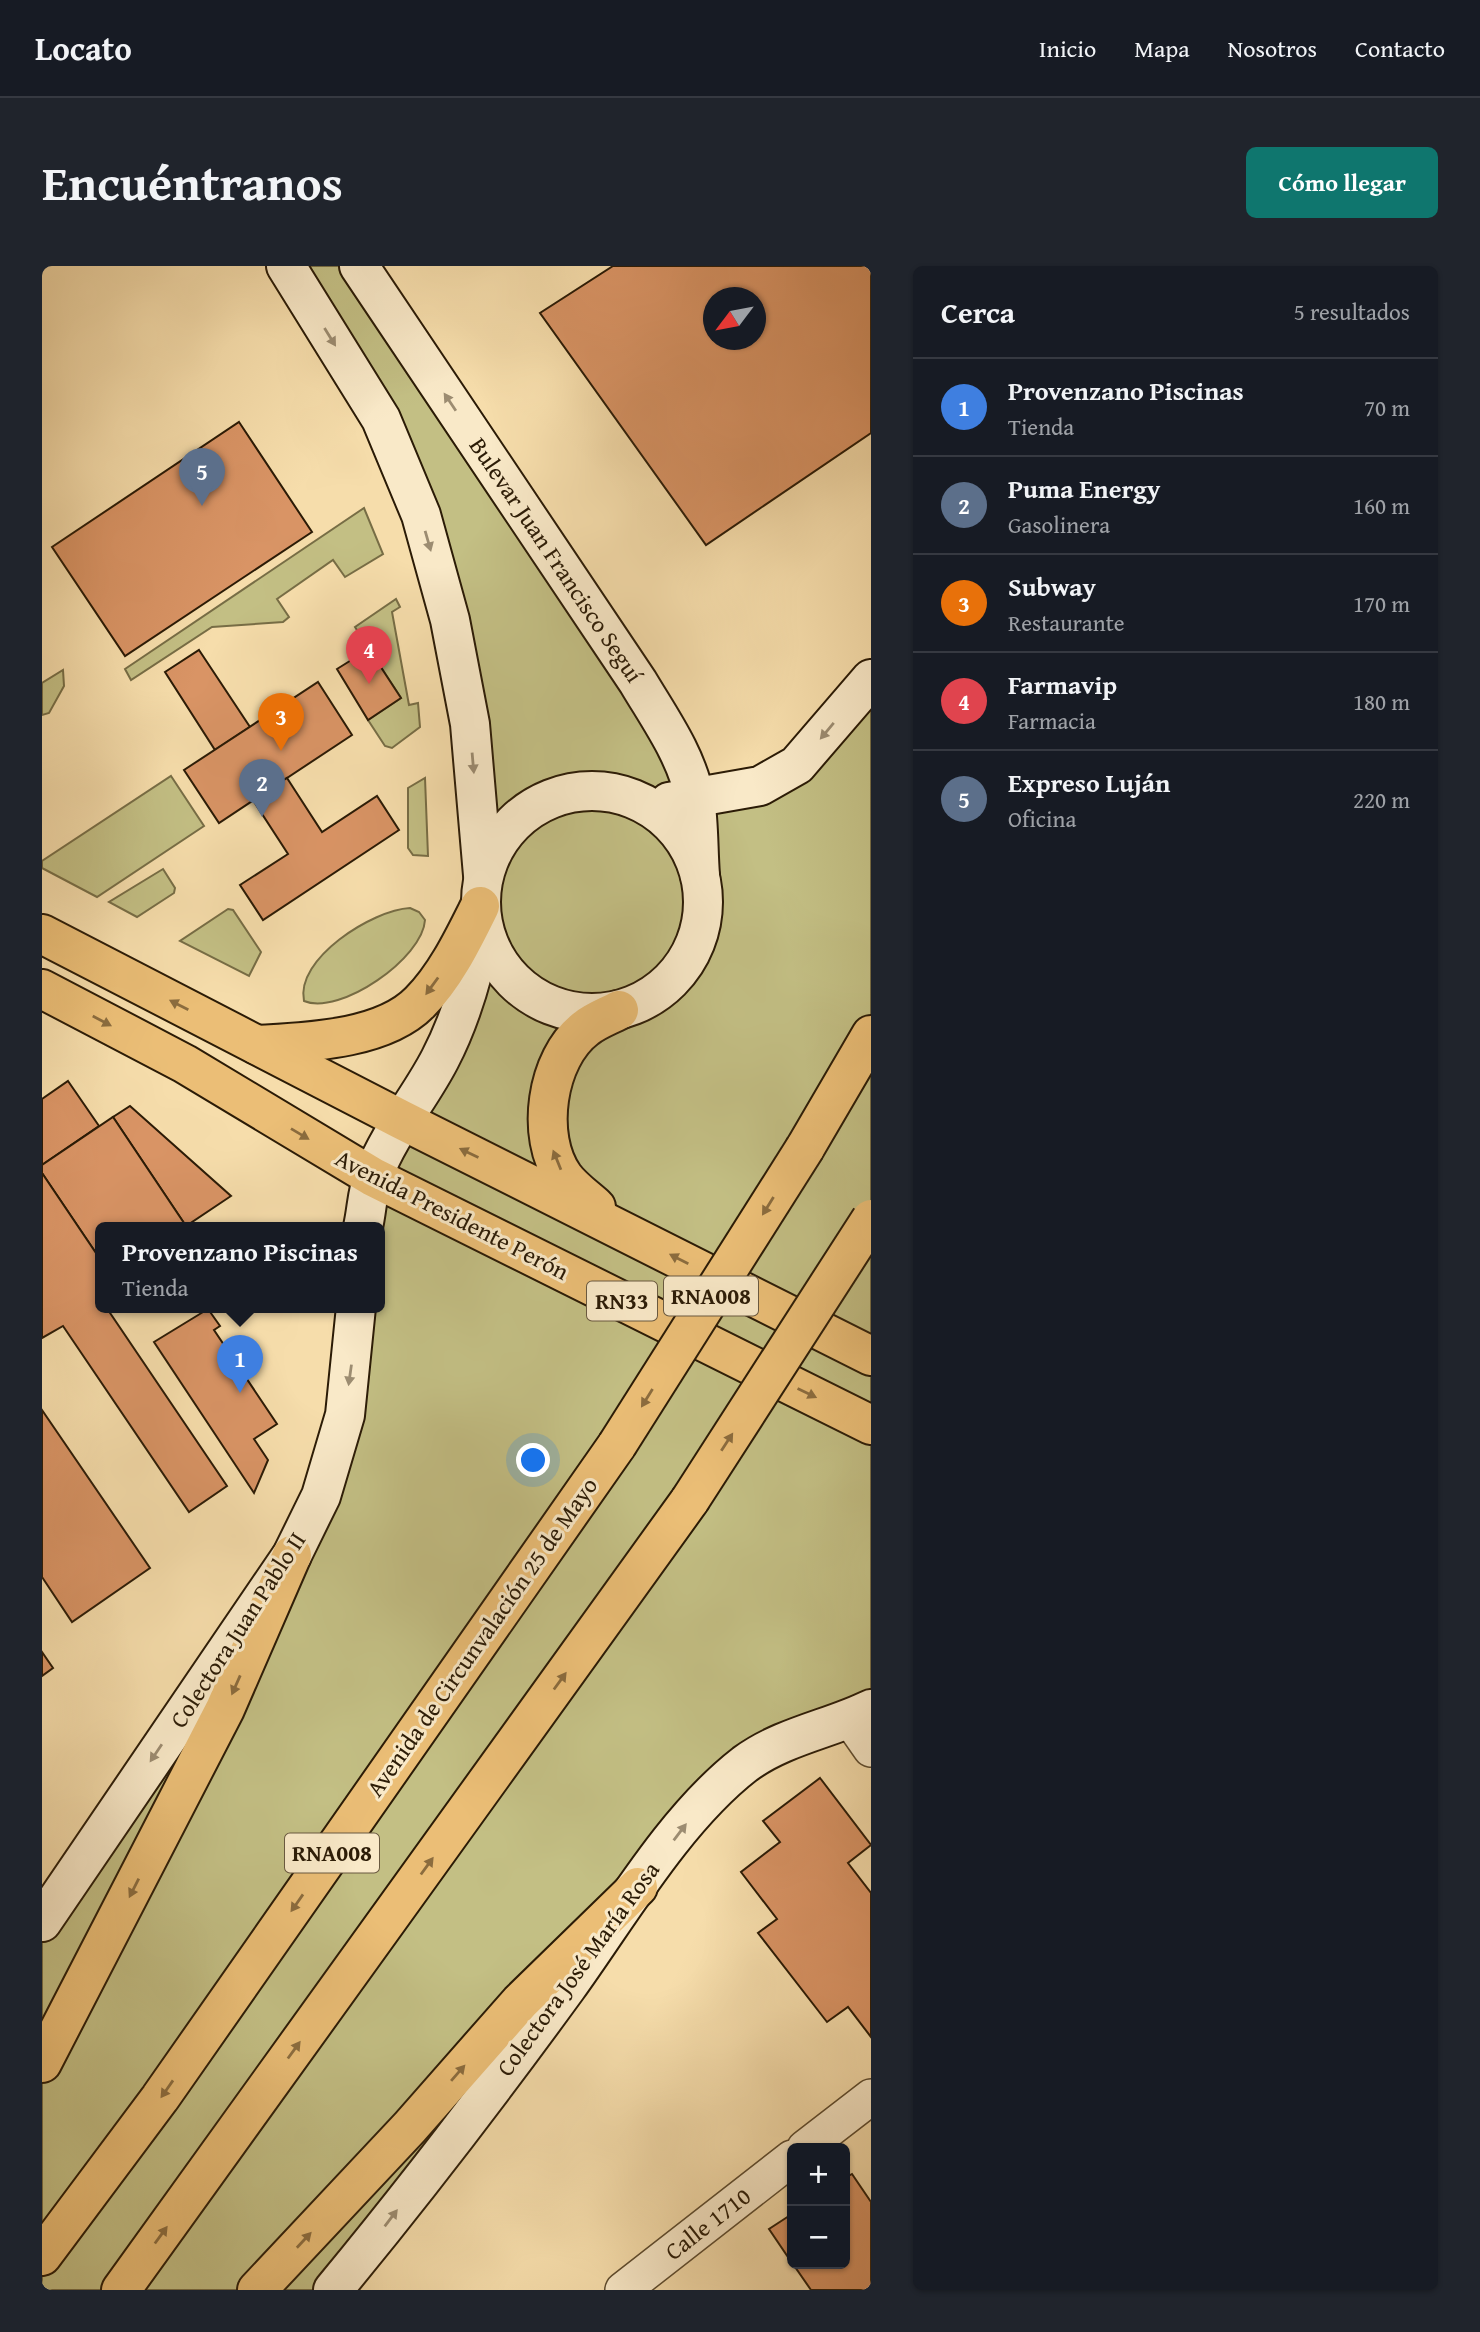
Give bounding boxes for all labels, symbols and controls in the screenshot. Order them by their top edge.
text: Locato [35,24,132,72]
text: Inicio [1039,31,1096,66]
text: Mapa [1134,31,1190,66]
text: Nosotros [1228,31,1317,66]
text: Contacto [1355,31,1445,66]
text: Encuéntranos [42,146,343,218]
button: Cómo llegar [1246,147,1438,218]
north arrow [703,287,766,350]
text: Cerca [941,290,1015,334]
text: 5 resultados [1294,295,1410,328]
one-way arrow [324,327,336,346]
text: Provenzano Piscinas [1008,371,1244,410]
text: 1 [958,391,970,424]
text: 70 m [1364,391,1410,424]
one-way arrow [444,392,457,411]
text: Tienda [1008,410,1074,443]
street label: Bulevar Juan Francisco Seguí [461,430,652,690]
pin: 5 [179,448,225,506]
text: Puma Energy [1008,469,1160,508]
text: 2 [958,489,970,522]
text: 160 m [1353,489,1410,522]
text: Gasolinera [1008,508,1110,541]
one-way arrow [423,530,434,552]
text: Subway [1008,567,1096,606]
text: 3 [958,587,970,620]
text: 170 m [1353,587,1410,620]
text: Restaurante [1008,606,1125,639]
pin: 4 [346,626,392,684]
text: Farmavip [1008,665,1117,704]
text: 4 [958,685,970,718]
text: 180 m [1353,685,1410,718]
pin: 3 [258,693,304,751]
text: Farmacia [1008,704,1096,737]
one-way arrow [820,722,835,739]
one-way arrow [468,753,479,775]
pin: 2 [239,759,285,817]
text: Expreso Luján [1008,763,1170,802]
text: 5 [958,783,970,816]
text: 220 m [1353,783,1410,816]
text: Oficina [1008,802,1076,835]
one-way arrow [425,976,439,995]
one-way arrow [169,999,189,1010]
one-way arrow [93,1015,113,1027]
one-way arrow [290,1128,309,1140]
street label: Avenida Presidente Perón [329,1140,576,1289]
one-way arrow [459,1148,479,1159]
one-way arrow [551,1149,562,1170]
one-way arrow [762,1196,775,1215]
popup [95,1222,385,1313]
text: Provenzano Piscinas [122,1232,358,1271]
one-way arrow [669,1253,689,1264]
text: Tienda [122,1271,188,1304]
road number: RNA008 [664,1276,758,1316]
road number: RN33 [587,1282,657,1320]
pin: 1 [217,1335,263,1393]
one-way arrow [345,1364,356,1386]
one-way arrow [797,1387,817,1398]
one-way arrow [640,1388,653,1407]
one-way arrow [721,1432,734,1452]
your location [516,1443,550,1477]
street label: Avenida de Circunvalación 25 de Mayo [357,1470,606,1804]
street label: Colectora Juan Pablo II [161,1525,314,1735]
one-way arrow [553,1672,567,1690]
one-way arrow [230,1675,242,1695]
one-way arrow [149,1744,163,1762]
one-way arrow [672,1824,687,1842]
road number: RNA008 [285,1834,379,1872]
street label: Colectora José María Rosa [488,1854,668,2083]
one-way arrow [420,1857,434,1875]
one-way arrow [128,1879,140,1899]
one-way arrow [291,1893,304,1912]
one-way arrow [287,2041,301,2059]
one-way arrow [450,2064,466,2082]
one-way arrow [160,2080,174,2098]
map controls [787,2143,850,2269]
button: + [787,2143,850,2206]
street label: Calle 1710 [657,2179,758,2268]
button: − [787,2206,850,2269]
one-way arrow [384,2209,398,2227]
one-way arrow [154,2226,168,2244]
one-way arrow [295,2232,311,2249]

